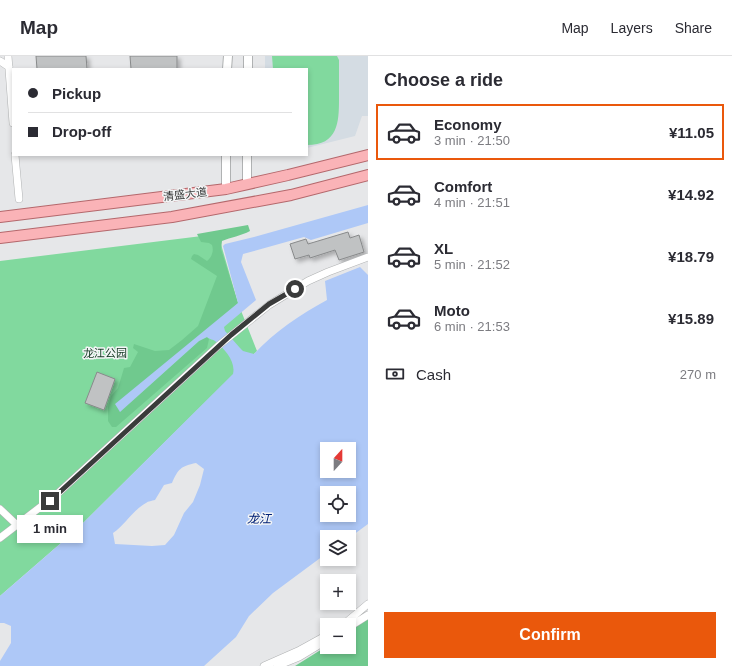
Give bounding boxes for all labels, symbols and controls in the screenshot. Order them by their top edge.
text: Map [20,17,58,38]
text: Map [561,20,589,36]
text: Layers [611,20,653,36]
text: Share [675,20,712,36]
text: Choose a ride [384,70,503,90]
text: Pickup [52,85,101,102]
icon: car [386,114,422,150]
text: Economy [434,116,502,133]
text: Drop-off [52,123,111,140]
text: ¥11.05 [669,124,714,141]
text: 3 min · 21:50 [434,133,510,148]
icon: car [386,176,422,212]
text: Comfort [434,178,492,195]
street label: 清盛大道 [162,185,208,203]
text: ¥14.92 [668,186,714,203]
text: 4 min · 21:51 [434,195,510,210]
icon: car [386,238,422,274]
text: XL [434,240,453,257]
text: ¥18.79 [668,248,714,265]
text: 5 min · 21:52 [434,257,510,272]
route start [286,280,304,298]
icon: car [386,300,422,336]
text: Moto [434,302,470,319]
text: ¥15.89 [668,310,714,327]
text: 6 min · 21:53 [434,319,510,334]
park label: 龙江公园 [83,347,127,359]
icon: cash [384,363,406,385]
text: Cash [416,366,451,383]
text: 270 m [680,367,716,382]
north arrow [320,442,356,478]
map controls [320,442,356,654]
button: locate [320,486,356,522]
route end [41,492,59,510]
water label: 龙江 [247,512,273,526]
callout: 1 min [17,515,83,543]
text: 1 min [33,521,67,536]
button: layers [320,530,356,566]
button: + [320,574,356,610]
button: Confirm [384,612,716,658]
button: − [320,618,356,654]

